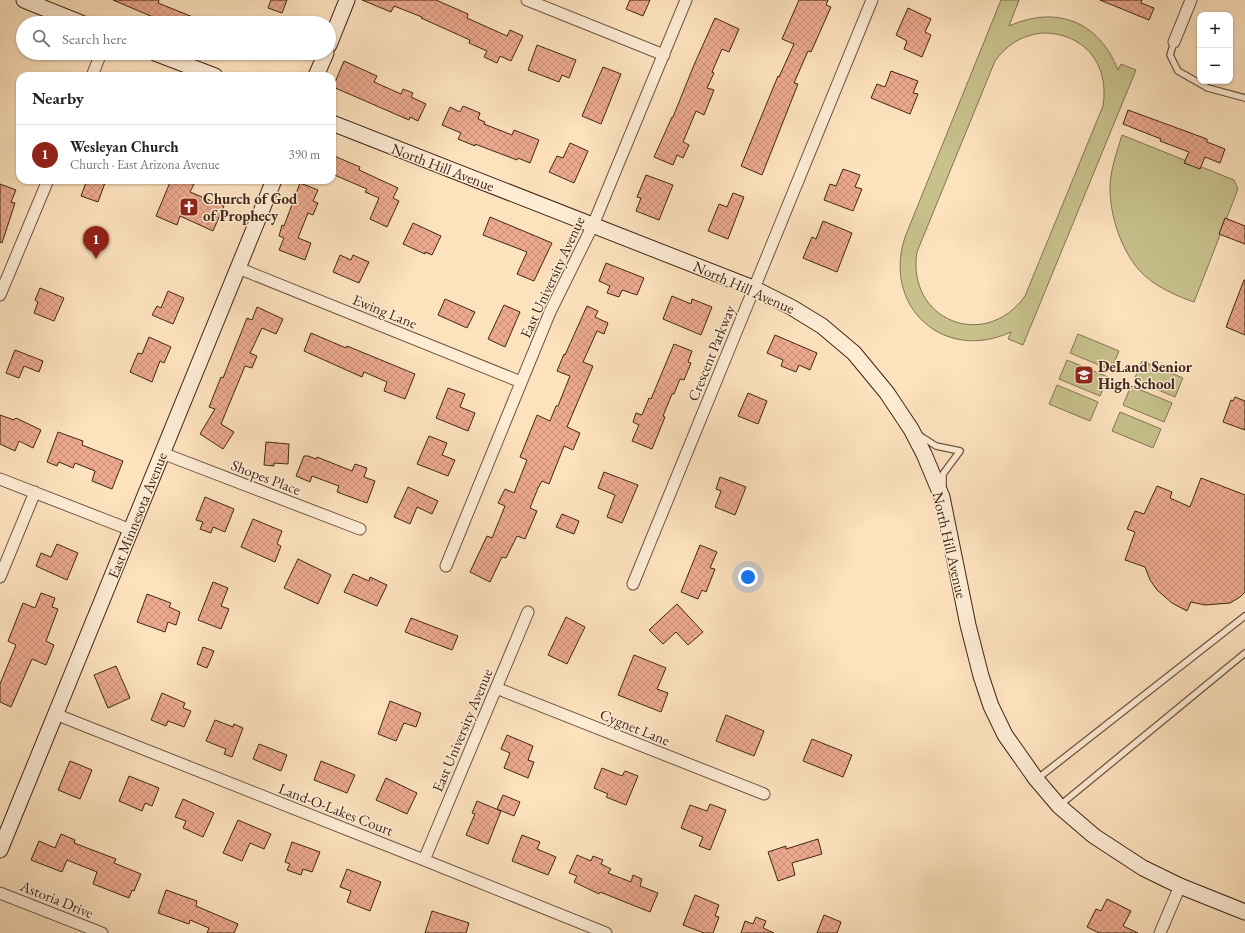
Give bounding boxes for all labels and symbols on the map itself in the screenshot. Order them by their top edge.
street label: North Hill Avenue [389,139,497,195]
place label: Church of God of Prophecy [203,189,298,225]
church icon: Church of God of Prophecy [178,196,200,218]
street label: East University Avenue [515,213,589,341]
pin: 1 [83,226,109,259]
street label: North Hill Avenue [690,256,798,318]
street label: Ewing Lane [350,289,420,333]
street label: Crescent Parkway [683,302,739,404]
place label: DeLand Senior High School [1098,357,1193,393]
school or university icon: DeLand Senior High School [1073,364,1095,386]
street label: East Minnesota Avenue [103,449,171,581]
street label: Shopes Place [228,455,304,499]
street label: North Hill Avenue [929,490,972,600]
your location [738,567,758,587]
street label: East University Avenue [427,665,497,795]
street label: Cygnet Lane [597,704,673,750]
street label: Land-O-Lakes Court [276,778,396,840]
street label: Astoria Drive [17,875,96,922]

